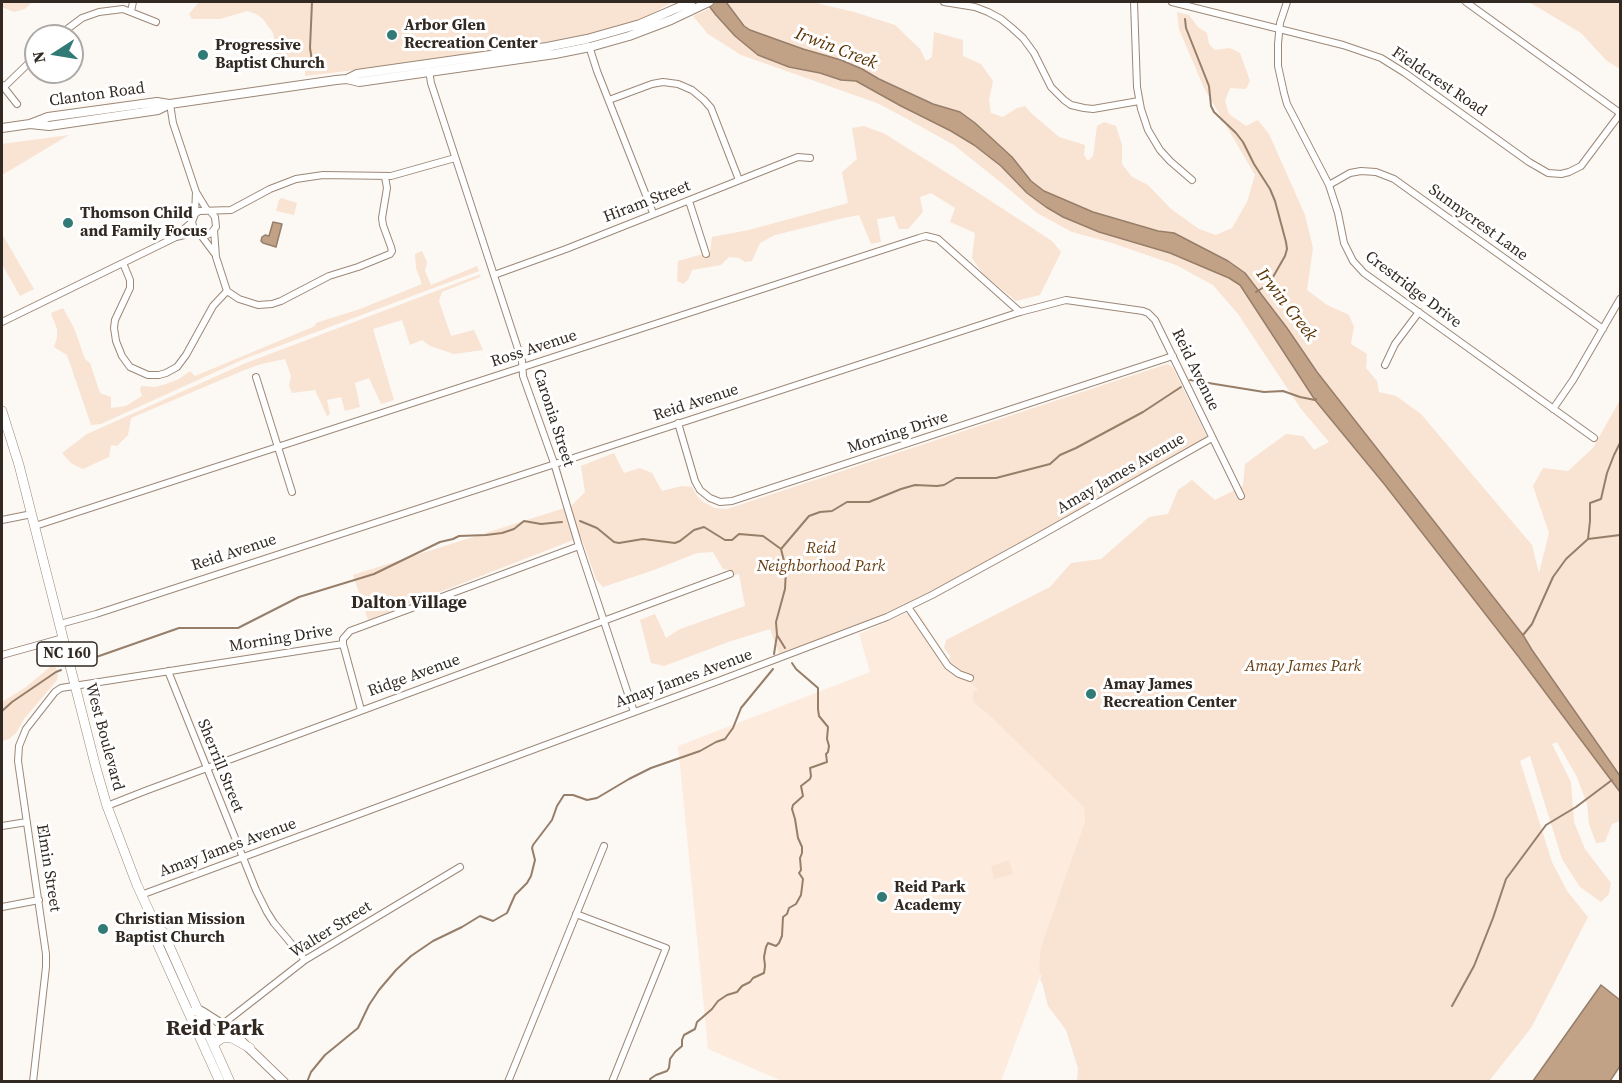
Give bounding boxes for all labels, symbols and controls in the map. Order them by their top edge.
place label: Arbor Glen Recreation Center [404,16,538,54]
water label: Irwin Creek [792,23,880,75]
north arrow [24,24,84,84]
marker: Arbor Glen Recreation Center [385,28,399,42]
place label: Progressive Baptist Church [215,36,325,74]
street label: Fieldcrest Road [1388,43,1490,121]
marker: Progressive Baptist Church [196,48,210,62]
text: N [26,49,50,65]
street label: Clanton Road [48,79,146,111]
street label: Hiram Street [601,177,693,227]
street label: Sunnycrest Lane [1425,181,1531,265]
place label: Thomson Child and Family Focus [80,204,207,242]
marker: Thomson Child and Family Focus [61,216,75,230]
street label: Crestridge Drive [1361,247,1465,333]
water label: Irwin Creek [1251,264,1321,346]
street label: Ross Avenue [489,326,579,372]
street label: Reid Avenue [1167,326,1223,414]
street label: Caronia Street [528,367,578,469]
street label: Reid Avenue [651,380,741,426]
street label: Morning Drive [845,408,951,458]
street label: Amay James Avenue [1054,430,1188,518]
street label: Reid Avenue [189,530,279,576]
park label: Reid Neighborhood Park [757,539,885,577]
district label: Dalton Village [351,592,467,614]
street label: Morning Drive [228,621,334,657]
road number: NC 160 [37,642,97,666]
street label: Amay James Avenue [613,645,755,713]
street label: Ridge Avenue [365,650,463,702]
park label: Amay James Park [1245,657,1361,677]
place label: Amay James Recreation Center [1103,675,1237,713]
street label: West Boulevard [80,681,128,793]
marker: Amay James Recreation Center [1084,687,1098,701]
street label: Sherrill Street [193,717,247,815]
street label: Amay James Avenue [157,814,299,882]
street label: Elmin Street [32,823,64,913]
place label: Reid Park Academy [894,878,966,916]
marker: Reid Park Academy [875,890,889,904]
street label: Walter Street [287,897,375,963]
place label: Christian Mission Baptist Church [115,910,245,948]
marker: Christian Mission Baptist Church [96,922,110,936]
district label: Reid Park [166,1016,264,1042]

